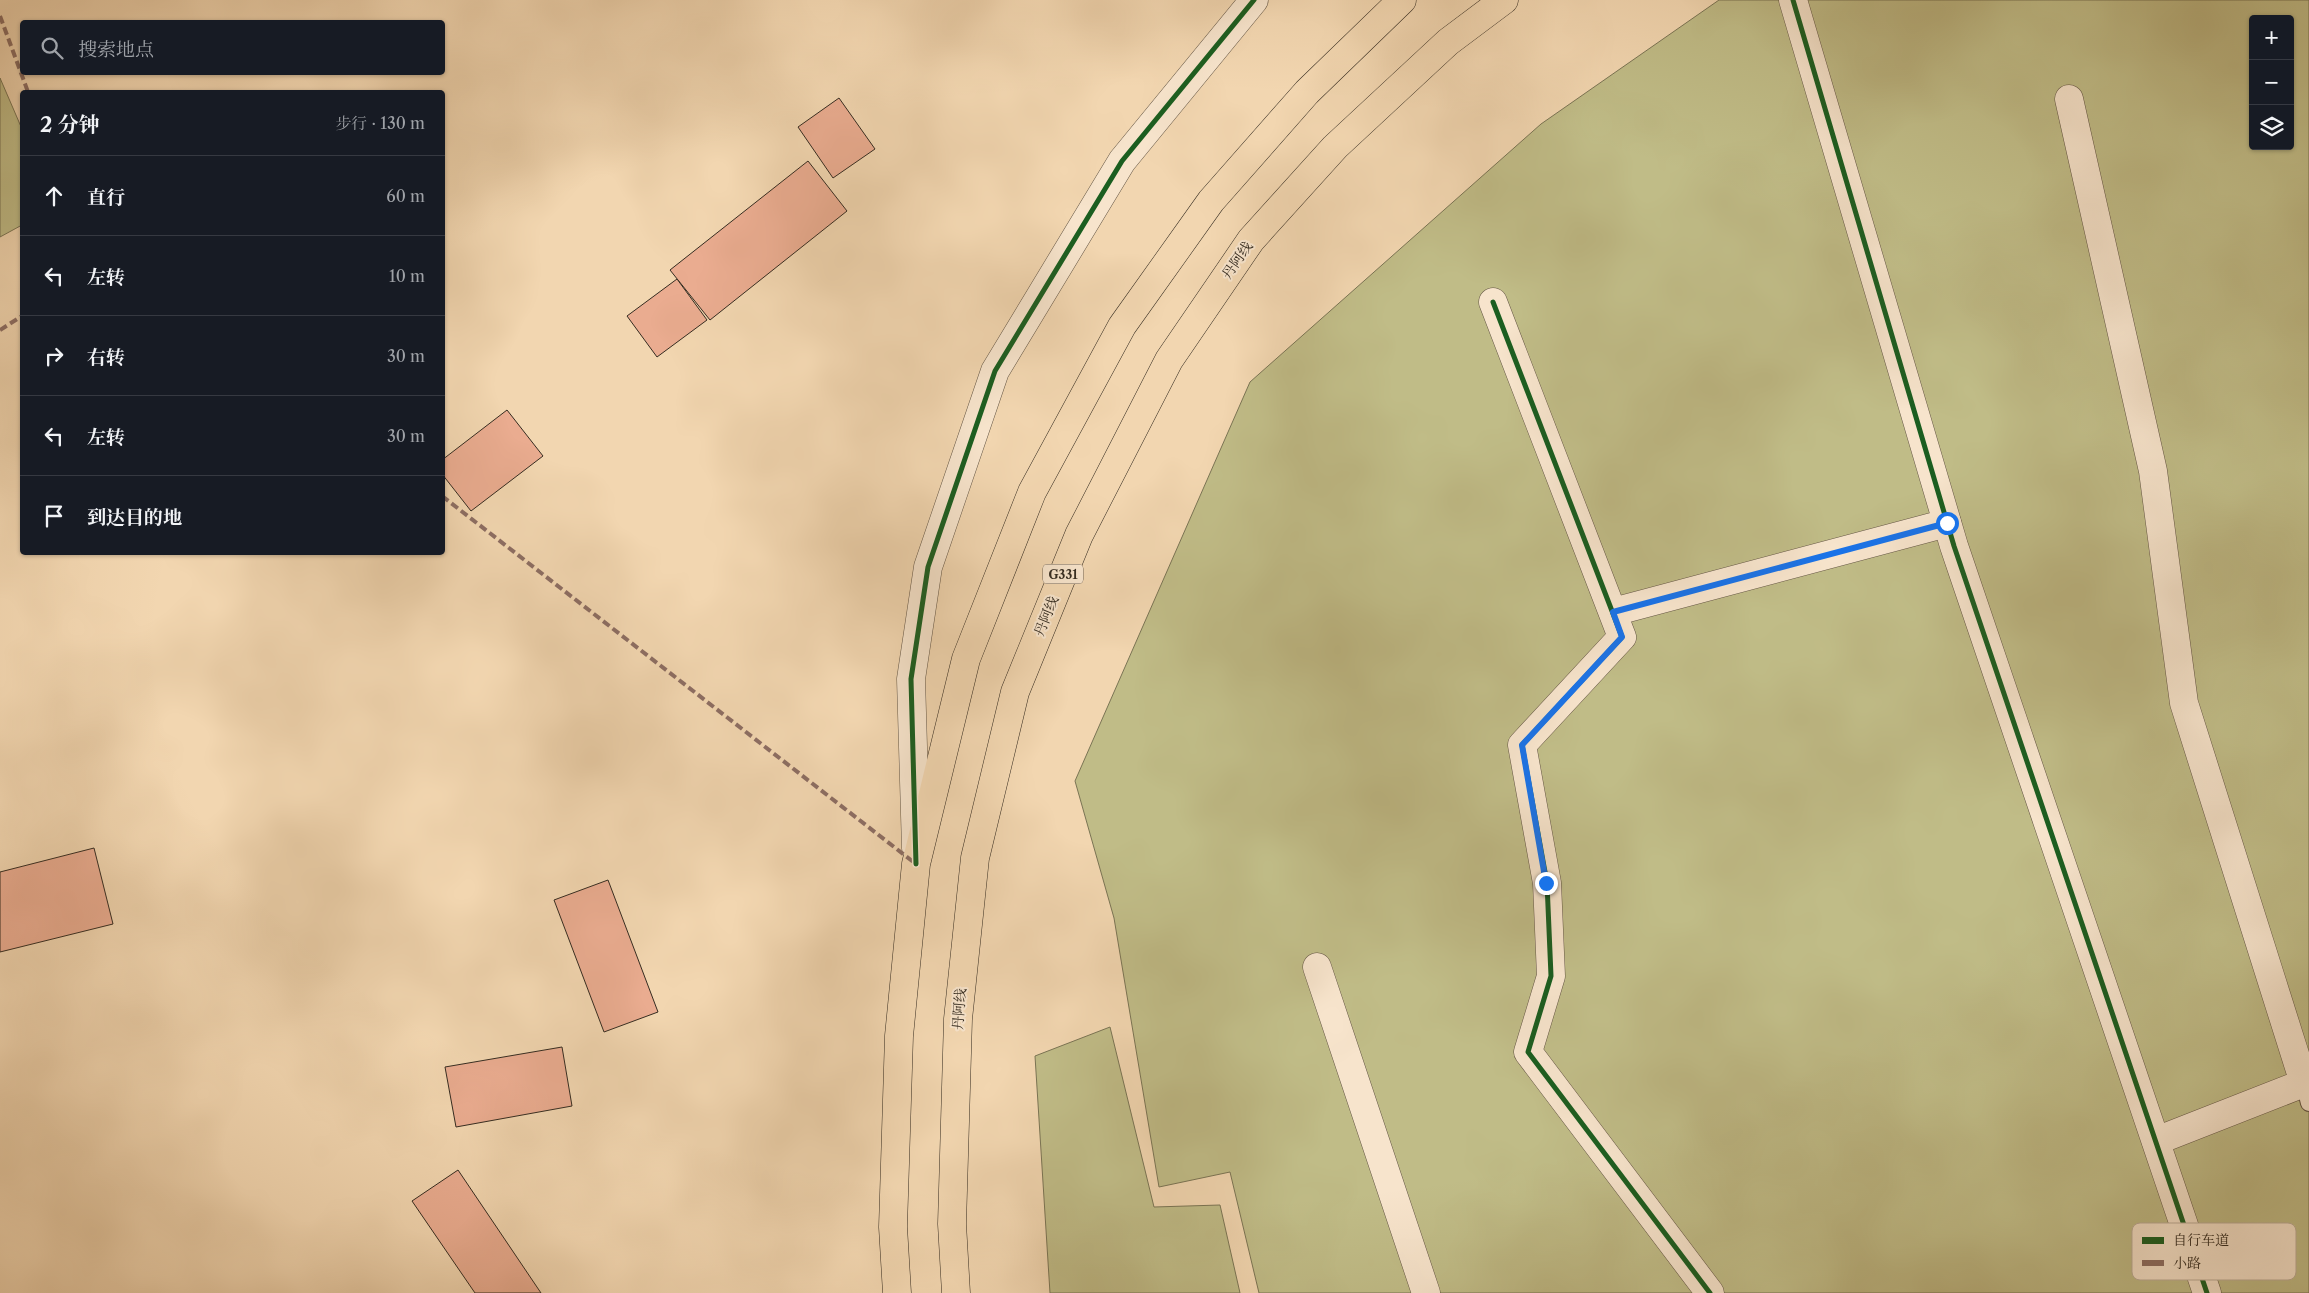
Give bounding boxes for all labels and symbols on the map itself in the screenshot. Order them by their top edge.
street label: 丹阿线 [1218,238,1256,282]
route start [1936,512,1959,535]
road number: G331 [1043,564,1083,584]
street label: 丹阿线 [1030,593,1062,639]
route end [1535,872,1558,895]
street label: 丹阿线 [948,987,970,1031]
legend [2132,1223,2296,1280]
text: 自行车道 [2173,1231,2229,1249]
text: 小路 [2173,1254,2201,1272]

